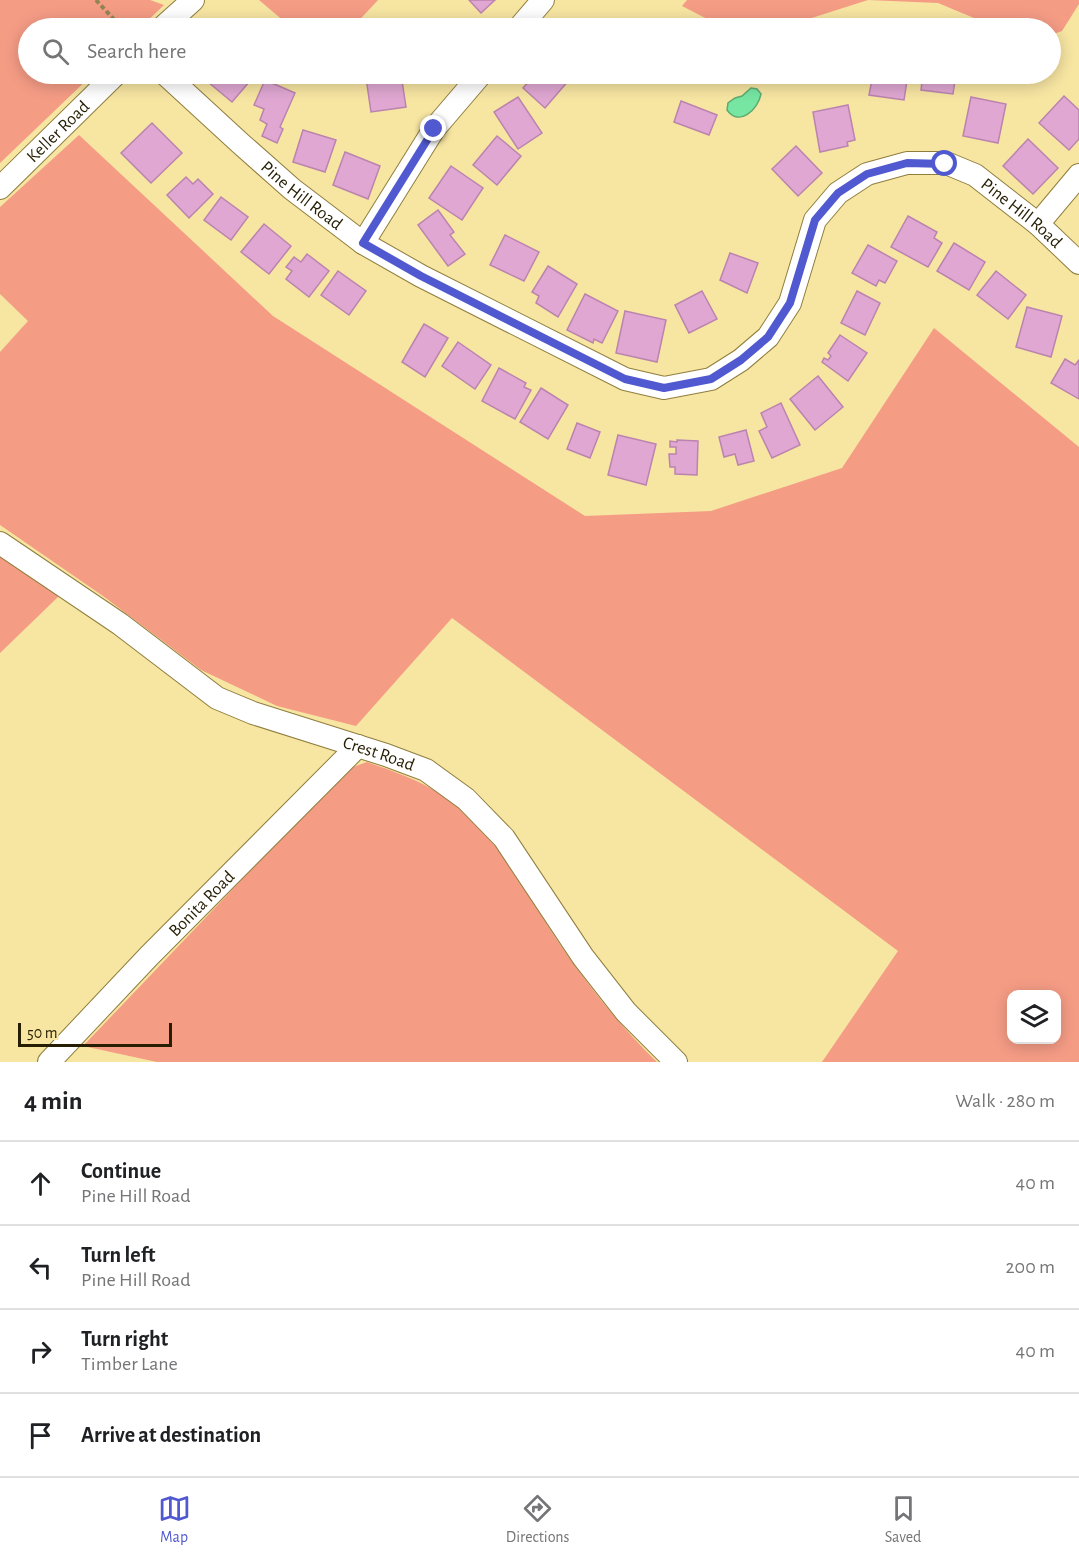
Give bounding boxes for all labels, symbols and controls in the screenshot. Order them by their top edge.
search box [18,18,1061,84]
icon: search [39,35,72,68]
text: Search here [87,40,186,62]
street label: Keller Road [24,98,93,166]
route end [420,115,446,141]
route start [931,150,957,176]
street label: Pine Hill Road [257,158,345,234]
street label: Pine Hill Road [977,175,1065,252]
street label: Crest Road [341,734,417,775]
street label: Bonita Road [166,868,238,940]
map controls [1007,990,1061,1044]
button: layers [1007,990,1061,1044]
scale bar [18,1020,172,1048]
text: 50 m [27,1025,58,1041]
text: 4 min [24,1088,83,1114]
text: Walk · 280 m [955,1091,1055,1111]
text: Continue [81,1160,161,1182]
icon: ahead [24,1167,57,1200]
text: 40 m [1016,1173,1055,1193]
text: Pine Hill Road [81,1186,191,1206]
text: Turn left [81,1244,155,1266]
icon: left [24,1251,57,1284]
text: 200 m [1005,1257,1055,1277]
text: Pine Hill Road [81,1270,191,1290]
text: Turn right [81,1328,168,1350]
icon: right [24,1335,57,1368]
text: 40 m [1016,1341,1055,1361]
text: Timber Lane [81,1354,178,1374]
icon: arrive [24,1419,57,1452]
text: Arrive at destination [81,1424,261,1446]
tab: Map [158,1492,191,1547]
tab: Directions [506,1492,570,1547]
tab: Saved [885,1492,921,1547]

